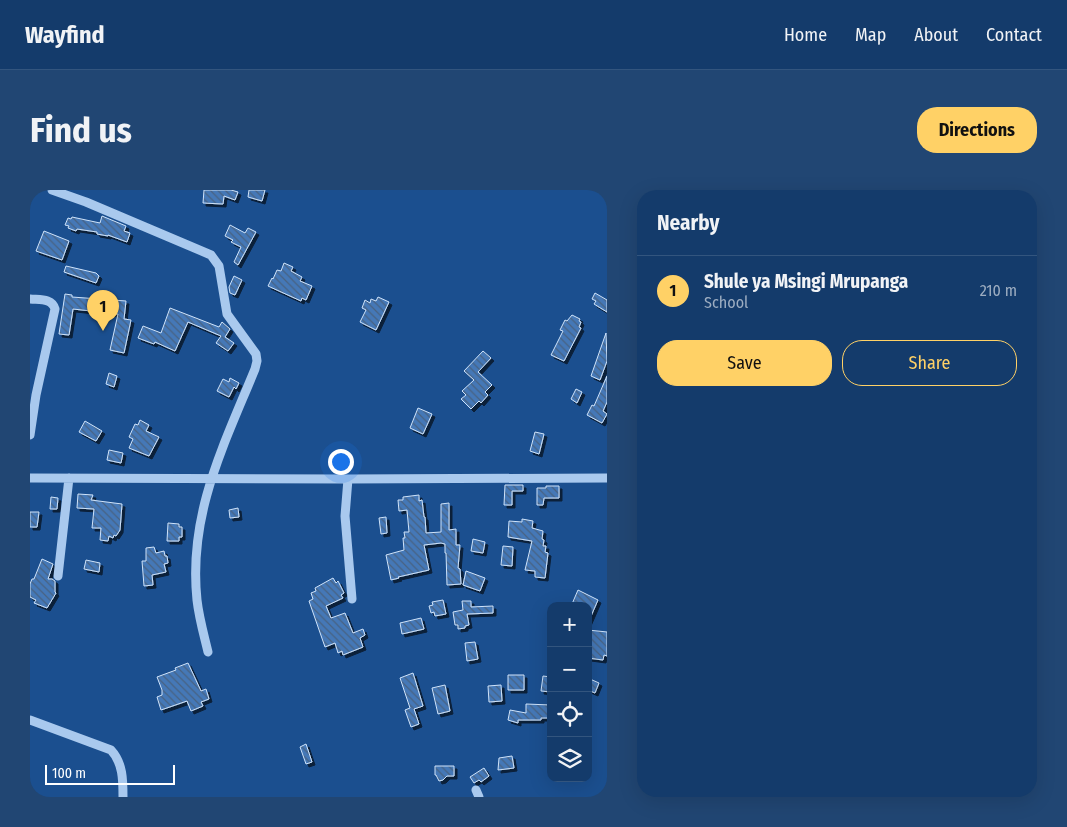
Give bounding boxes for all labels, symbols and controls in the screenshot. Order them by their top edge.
text: Wayfind [25,21,105,49]
text: Home [784,24,827,46]
text: Map [855,24,886,46]
text: About [914,24,958,46]
text: Contact [986,24,1042,46]
button: Directions [917,107,1037,153]
text: Find us [30,109,132,151]
text: Nearby [657,210,719,236]
text: Shule ya Msingi Mrupanga [704,270,908,293]
text: 1 [670,281,676,300]
text: 210 m [980,281,1017,300]
pin: 1 [87,290,119,331]
text: School [704,293,748,312]
button: Save [657,340,832,386]
button: Share [842,340,1017,386]
your location [328,449,354,475]
map controls [547,602,592,782]
button: + [547,602,592,647]
button: − [547,647,592,692]
button: locate [547,692,592,737]
button: layers [547,737,592,782]
scale bar [45,762,175,785]
text: 100 m [52,765,86,782]

